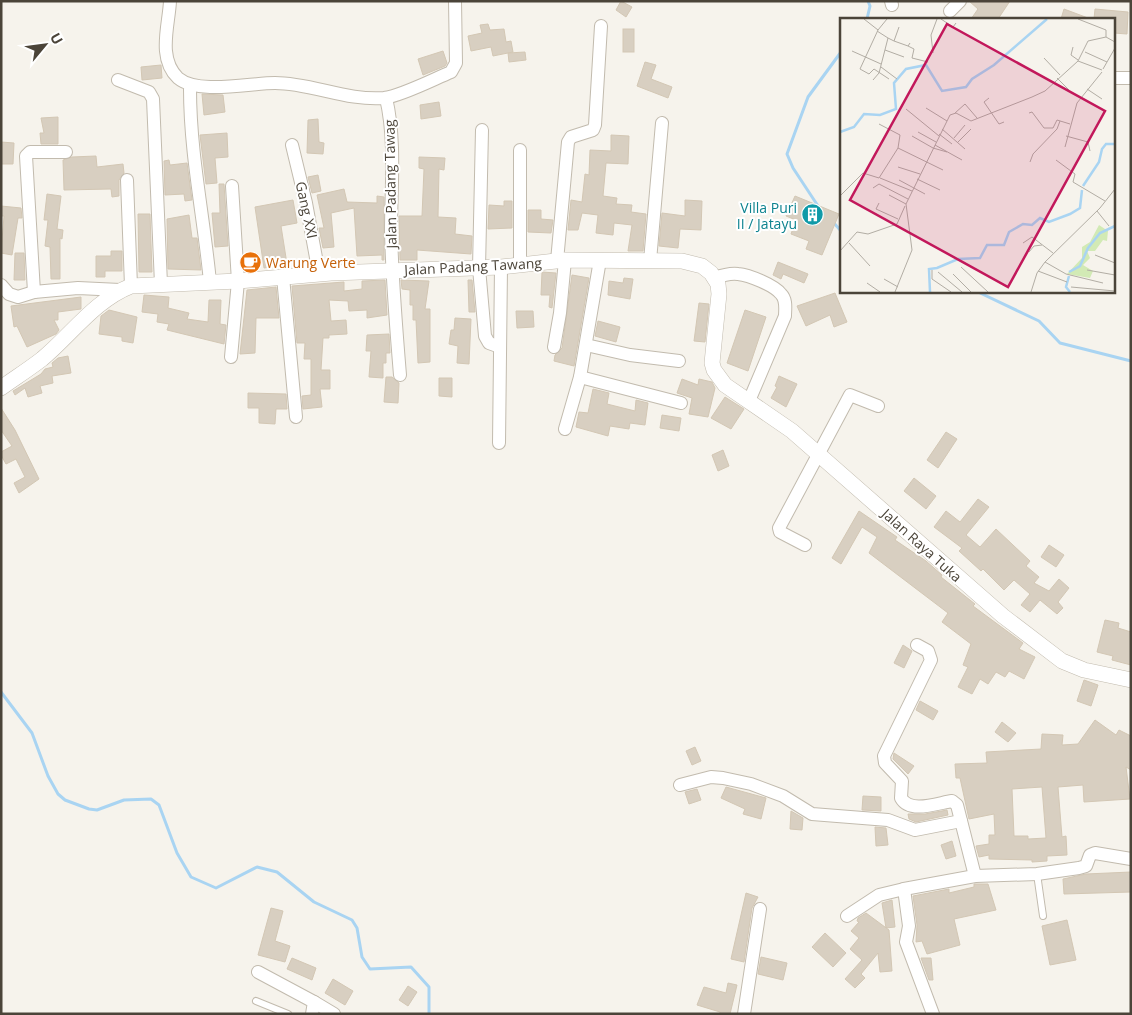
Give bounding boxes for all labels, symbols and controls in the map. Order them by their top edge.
inset map [840,18,1114,292]
north arrow [20,20,70,70]
text: U [46,29,68,48]
street label: Jalan Padang Tawag [379,119,401,251]
street label: Gang XXI [292,180,322,240]
place label: Villa Puri II / Jatayu [737,198,797,233]
building icon: Villa Puri II / Jatayu [801,203,825,227]
cafe icon: Warung Verte [238,250,262,274]
place label: Warung Verte [266,253,356,272]
street label: Jalan Padang Tawang [402,253,543,279]
street label: Jalan Raya Tuka [876,503,966,586]

